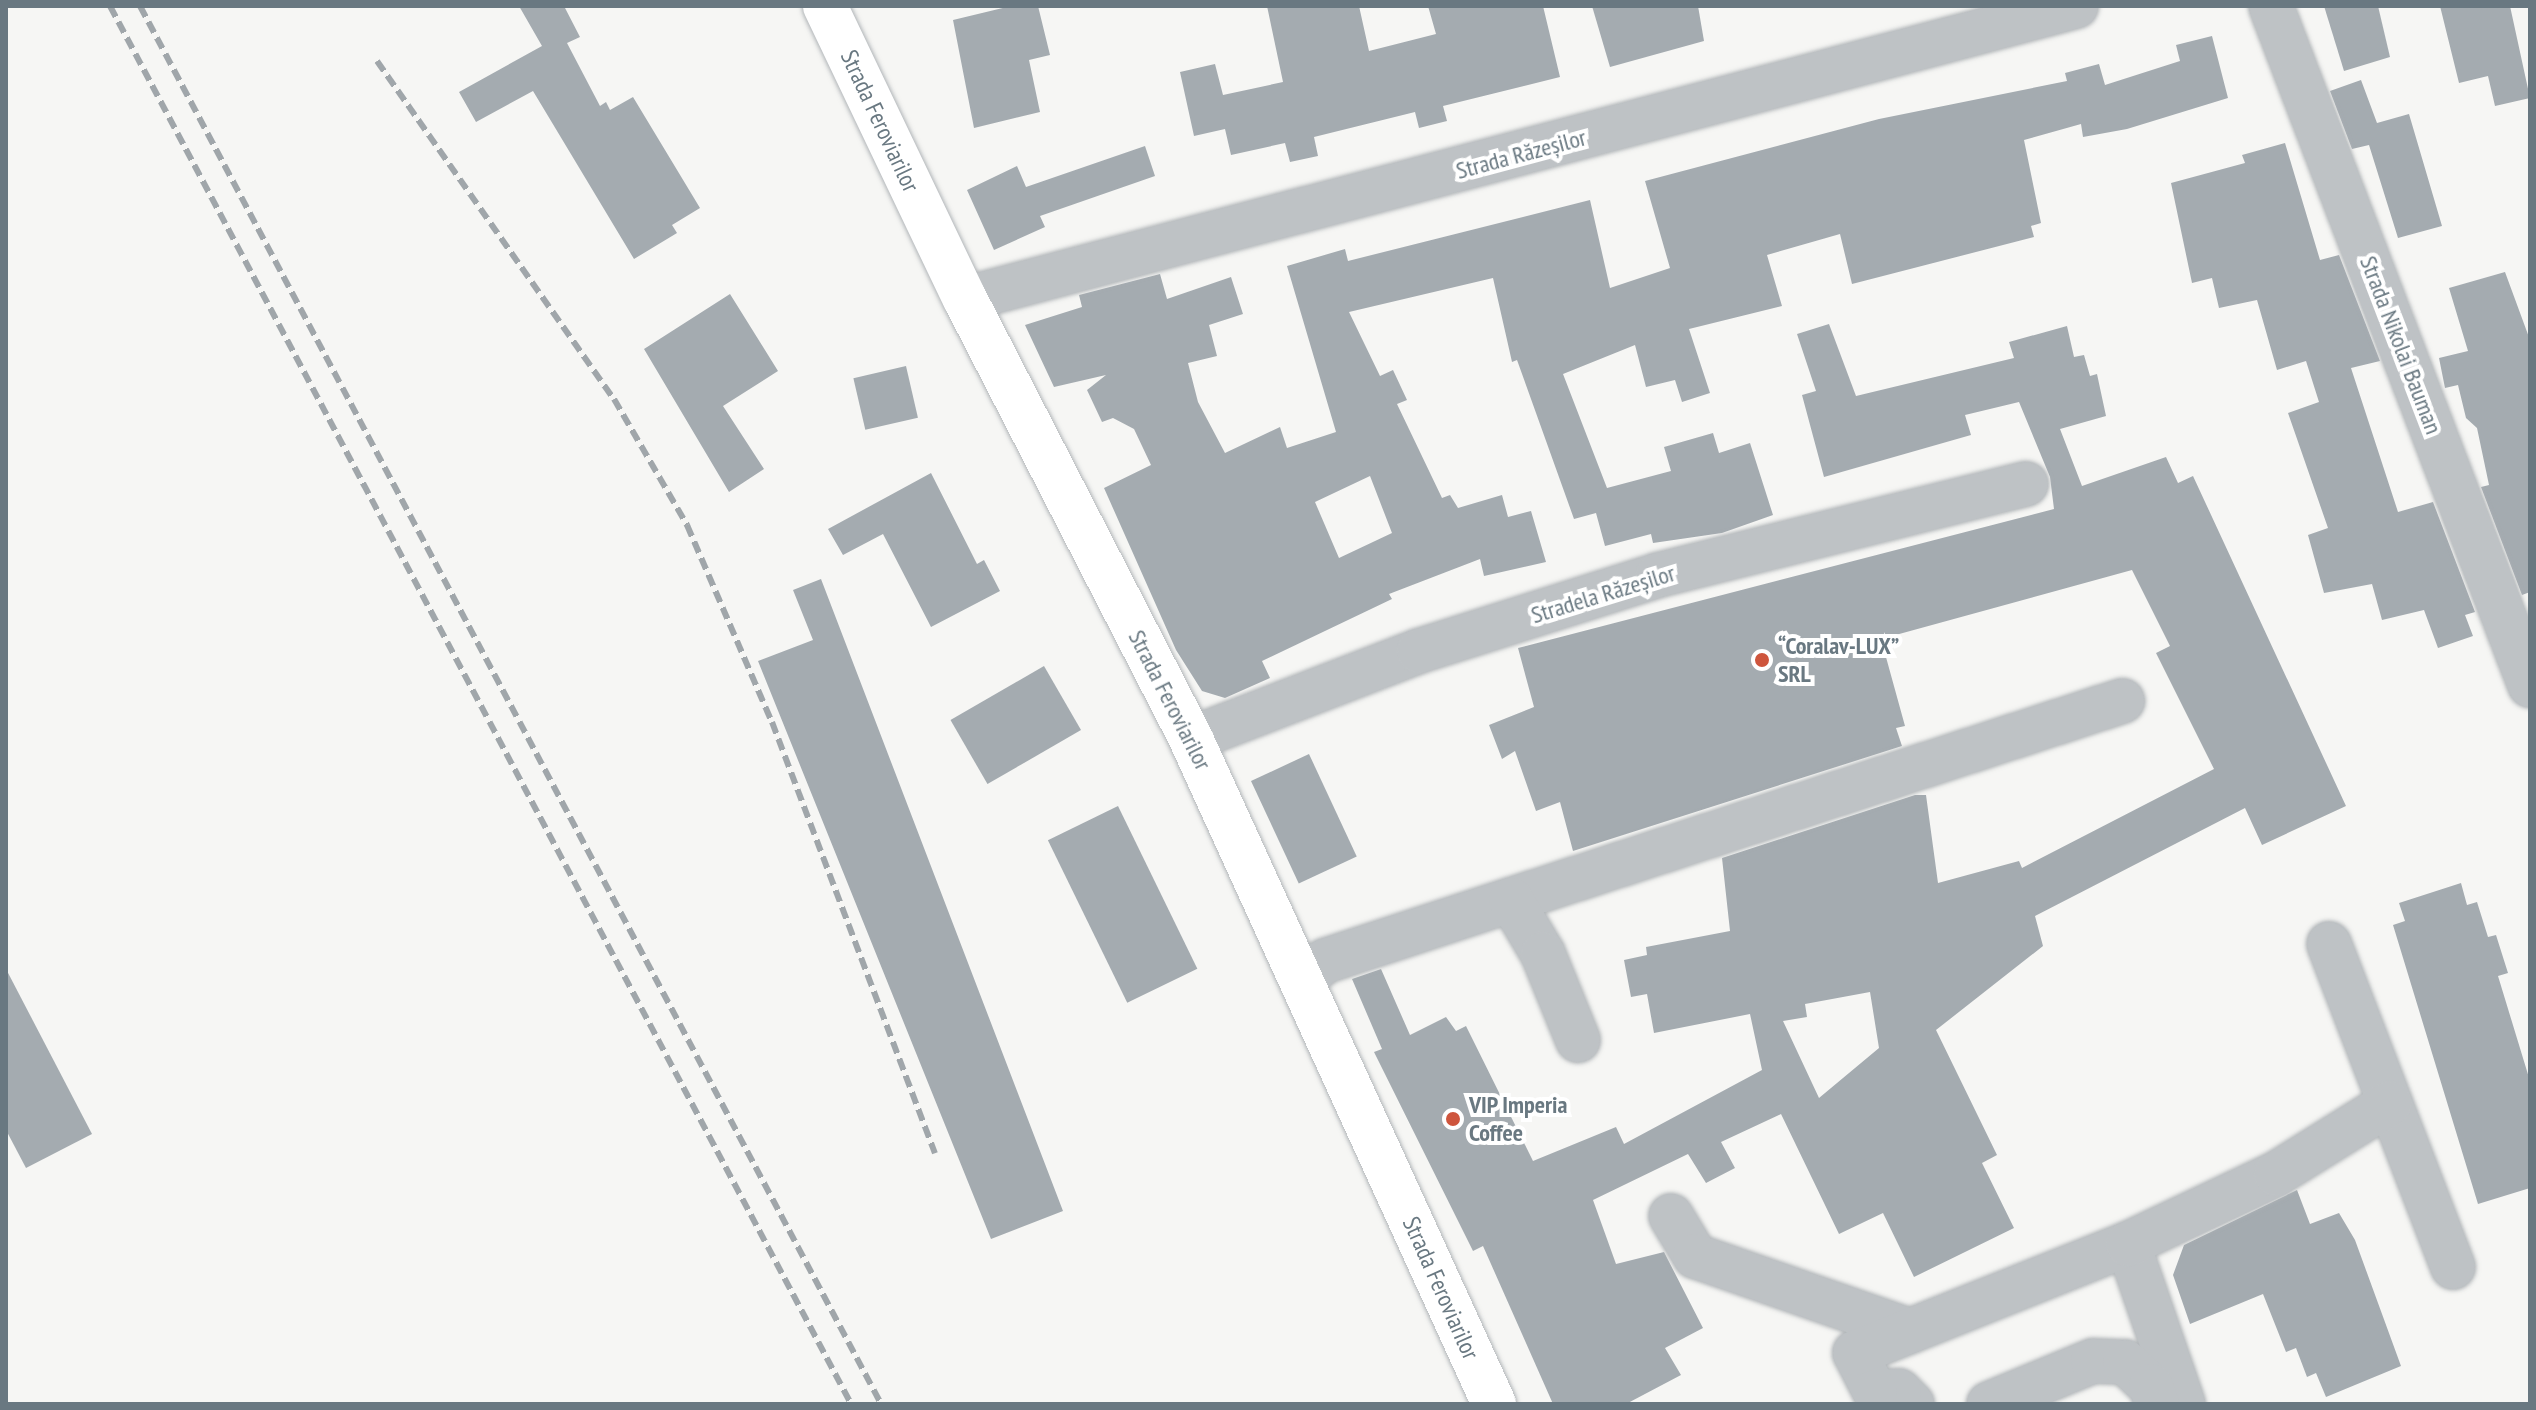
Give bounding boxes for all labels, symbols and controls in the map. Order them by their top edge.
street label: Strada Feroviarilor [835,46,925,196]
street label: Strada Răzeșilor [1453,123,1589,185]
street label: Strada Nikolai Bauman [2354,252,2448,438]
street label: Stradela Răzeșilor [1528,558,1678,630]
street label: Strada Feroviarilor [1122,625,1218,775]
place label: “Coralav-LUX” SRL [1778,632,1899,688]
marker: “Coralav-LUX” SRL [1753,651,1771,669]
place label: VIP Imperia Coffee [1469,1091,1568,1147]
marker: VIP Imperia Coffee [1444,1110,1462,1128]
street label: Strada Feroviarilor [1397,1212,1485,1364]

